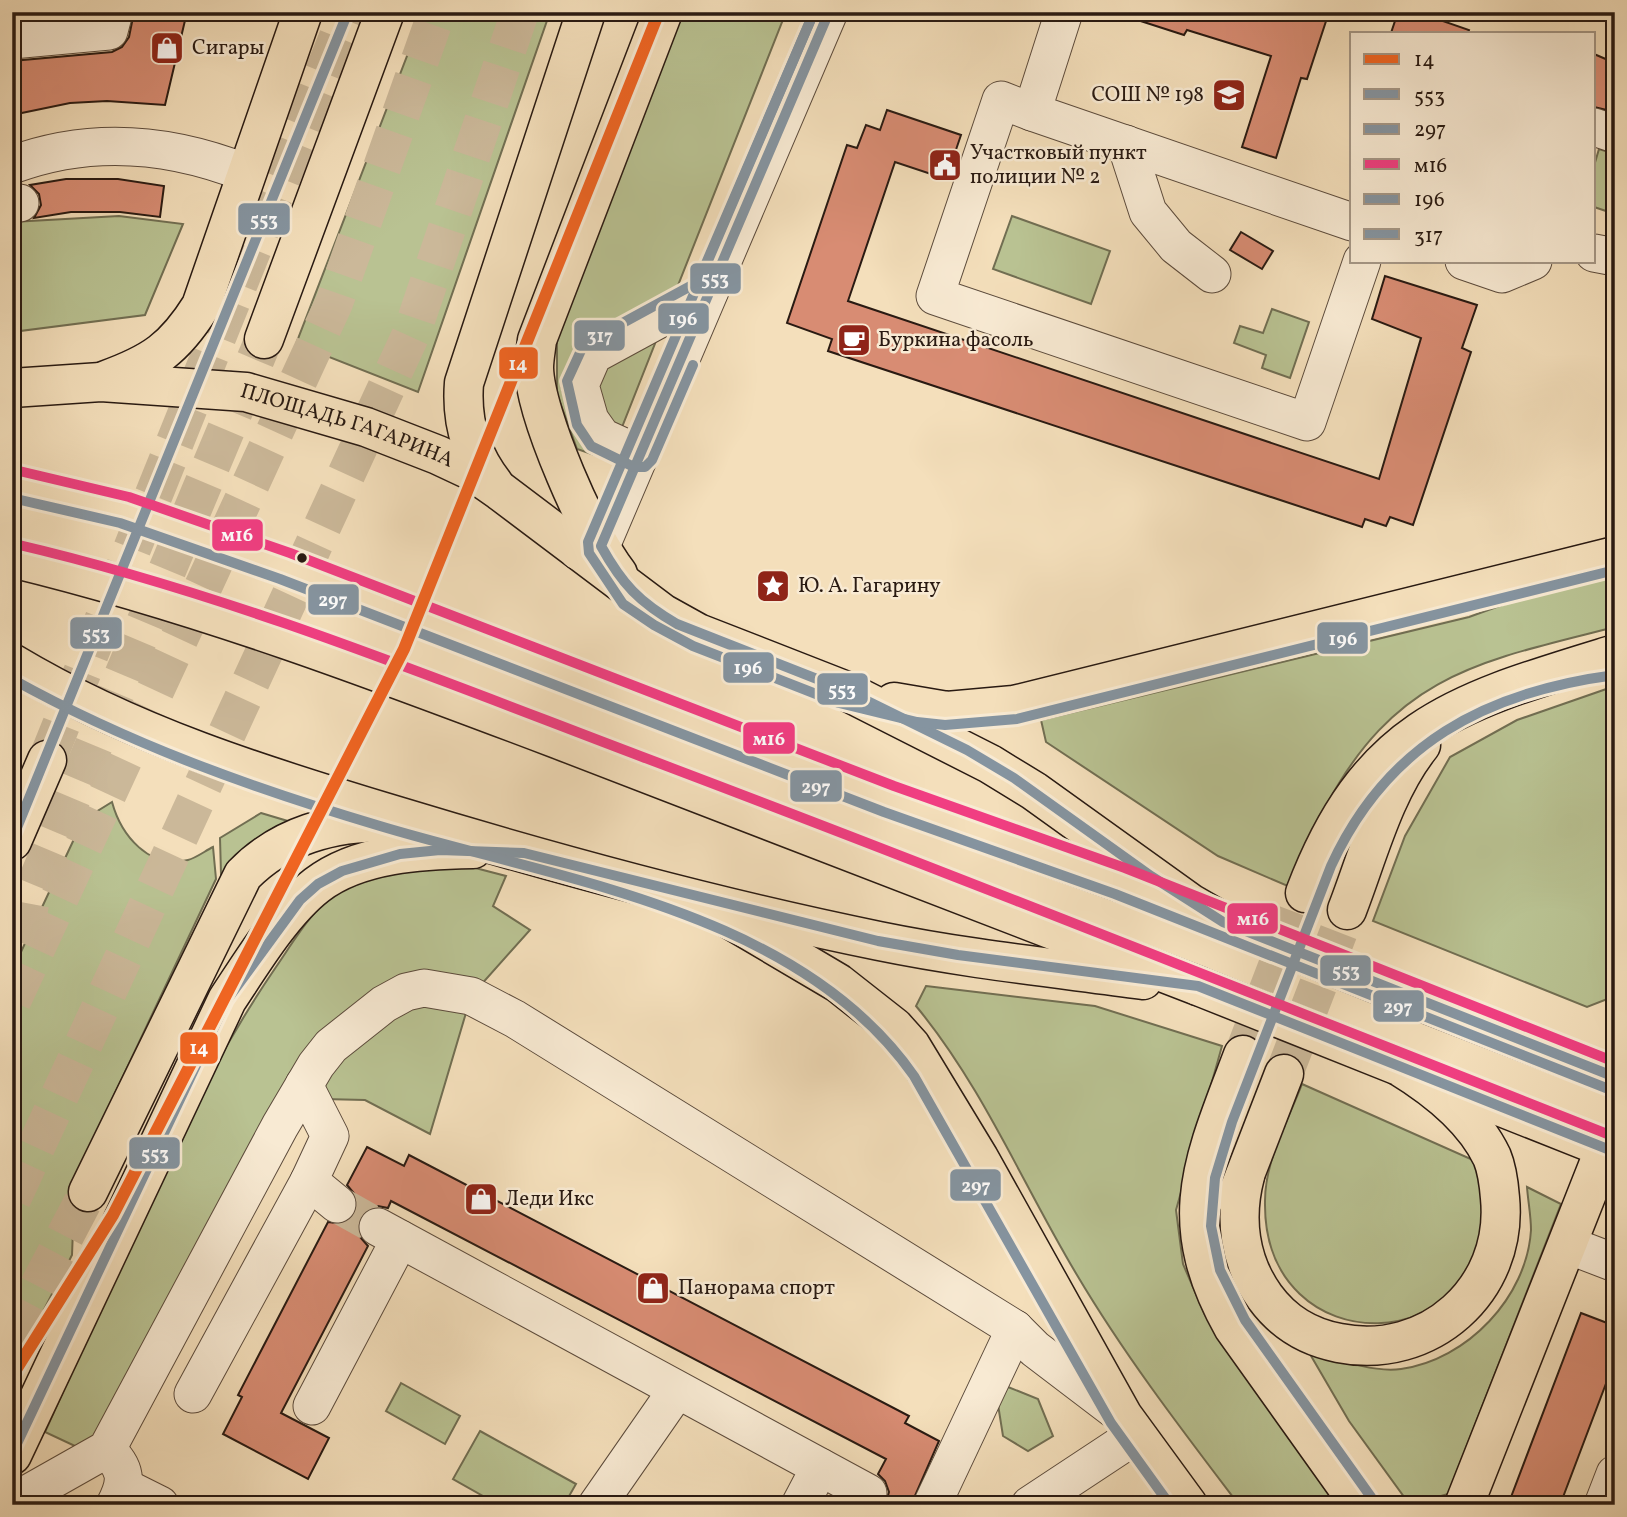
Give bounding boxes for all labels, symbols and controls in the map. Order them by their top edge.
shop icon: Сигары [148,29,186,67]
legend [1350,32,1596,262]
place label: Сигары [192,34,265,63]
text: 14 [1414,46,1435,75]
school or university icon: СОШ № 198 [1210,76,1248,114]
place label: СОШ № 198 [1092,81,1204,110]
text: 553 [1414,82,1445,111]
text: 297 [1414,116,1446,145]
place label: Участковый пункт полиции № 2 [970,139,1147,192]
public building icon: Участковый пункт полиции № 2 [926,146,964,184]
text: м16 [1414,152,1447,181]
text: 196 [1414,186,1445,215]
line badge: 553 [237,202,291,236]
text: 553 [250,208,278,234]
text: 317 [1414,222,1443,251]
line badge: 553 [689,262,742,295]
text: 553 [701,267,729,293]
line badge: 196 [657,302,710,335]
text: 196 [669,307,697,333]
line badge: 317 [573,319,626,352]
cafe icon: Буркина фасоль [835,321,873,359]
text: 317 [587,324,613,350]
place label: Буркина фасоль [878,326,1034,355]
line badge: 14 [498,346,539,380]
text: 14 [508,352,528,378]
street label: ПЛОЩАДЬ ГАГАРИНА [237,377,459,475]
line badge: м16 [211,518,264,552]
text: м16 [221,523,253,549]
unlabelled marker [295,551,309,565]
place icon: Ю. А. Гагарину [754,567,792,605]
place label: Ю. А. Гагарину [798,572,941,601]
line badge: 297 [307,583,360,616]
text: 297 [318,588,348,614]
line badge: 553 [69,616,123,650]
line badge: 196 [1316,621,1369,655]
text: 553 [82,622,110,648]
text: 196 [1329,627,1357,653]
line badge: 196 [722,651,775,684]
text: 196 [734,656,762,682]
line badge: 553 [816,672,869,706]
text: 553 [828,678,856,704]
line badge: м16 [742,721,796,755]
text: м16 [753,727,785,753]
line badge: 297 [789,769,843,803]
text: 297 [801,775,831,801]
line badge: м16 [1226,902,1279,935]
text: м16 [1237,907,1269,933]
line badge: 553 [1319,954,1372,987]
text: 553 [1332,959,1360,985]
line badge: 297 [1372,989,1425,1023]
text: 297 [1383,995,1413,1021]
line badge: 14 [179,1031,219,1065]
text: 14 [189,1036,209,1062]
line badge: 553 [128,1136,181,1170]
text: 553 [141,1142,169,1168]
line badge: 297 [949,1168,1002,1202]
text: 297 [961,1174,991,1200]
shop icon: Леди Икс [462,1180,500,1218]
place label: Леди Икс [505,1185,594,1214]
shop icon: Панорама спорт [634,1269,672,1307]
place label: Панорама спорт [678,1274,835,1303]

